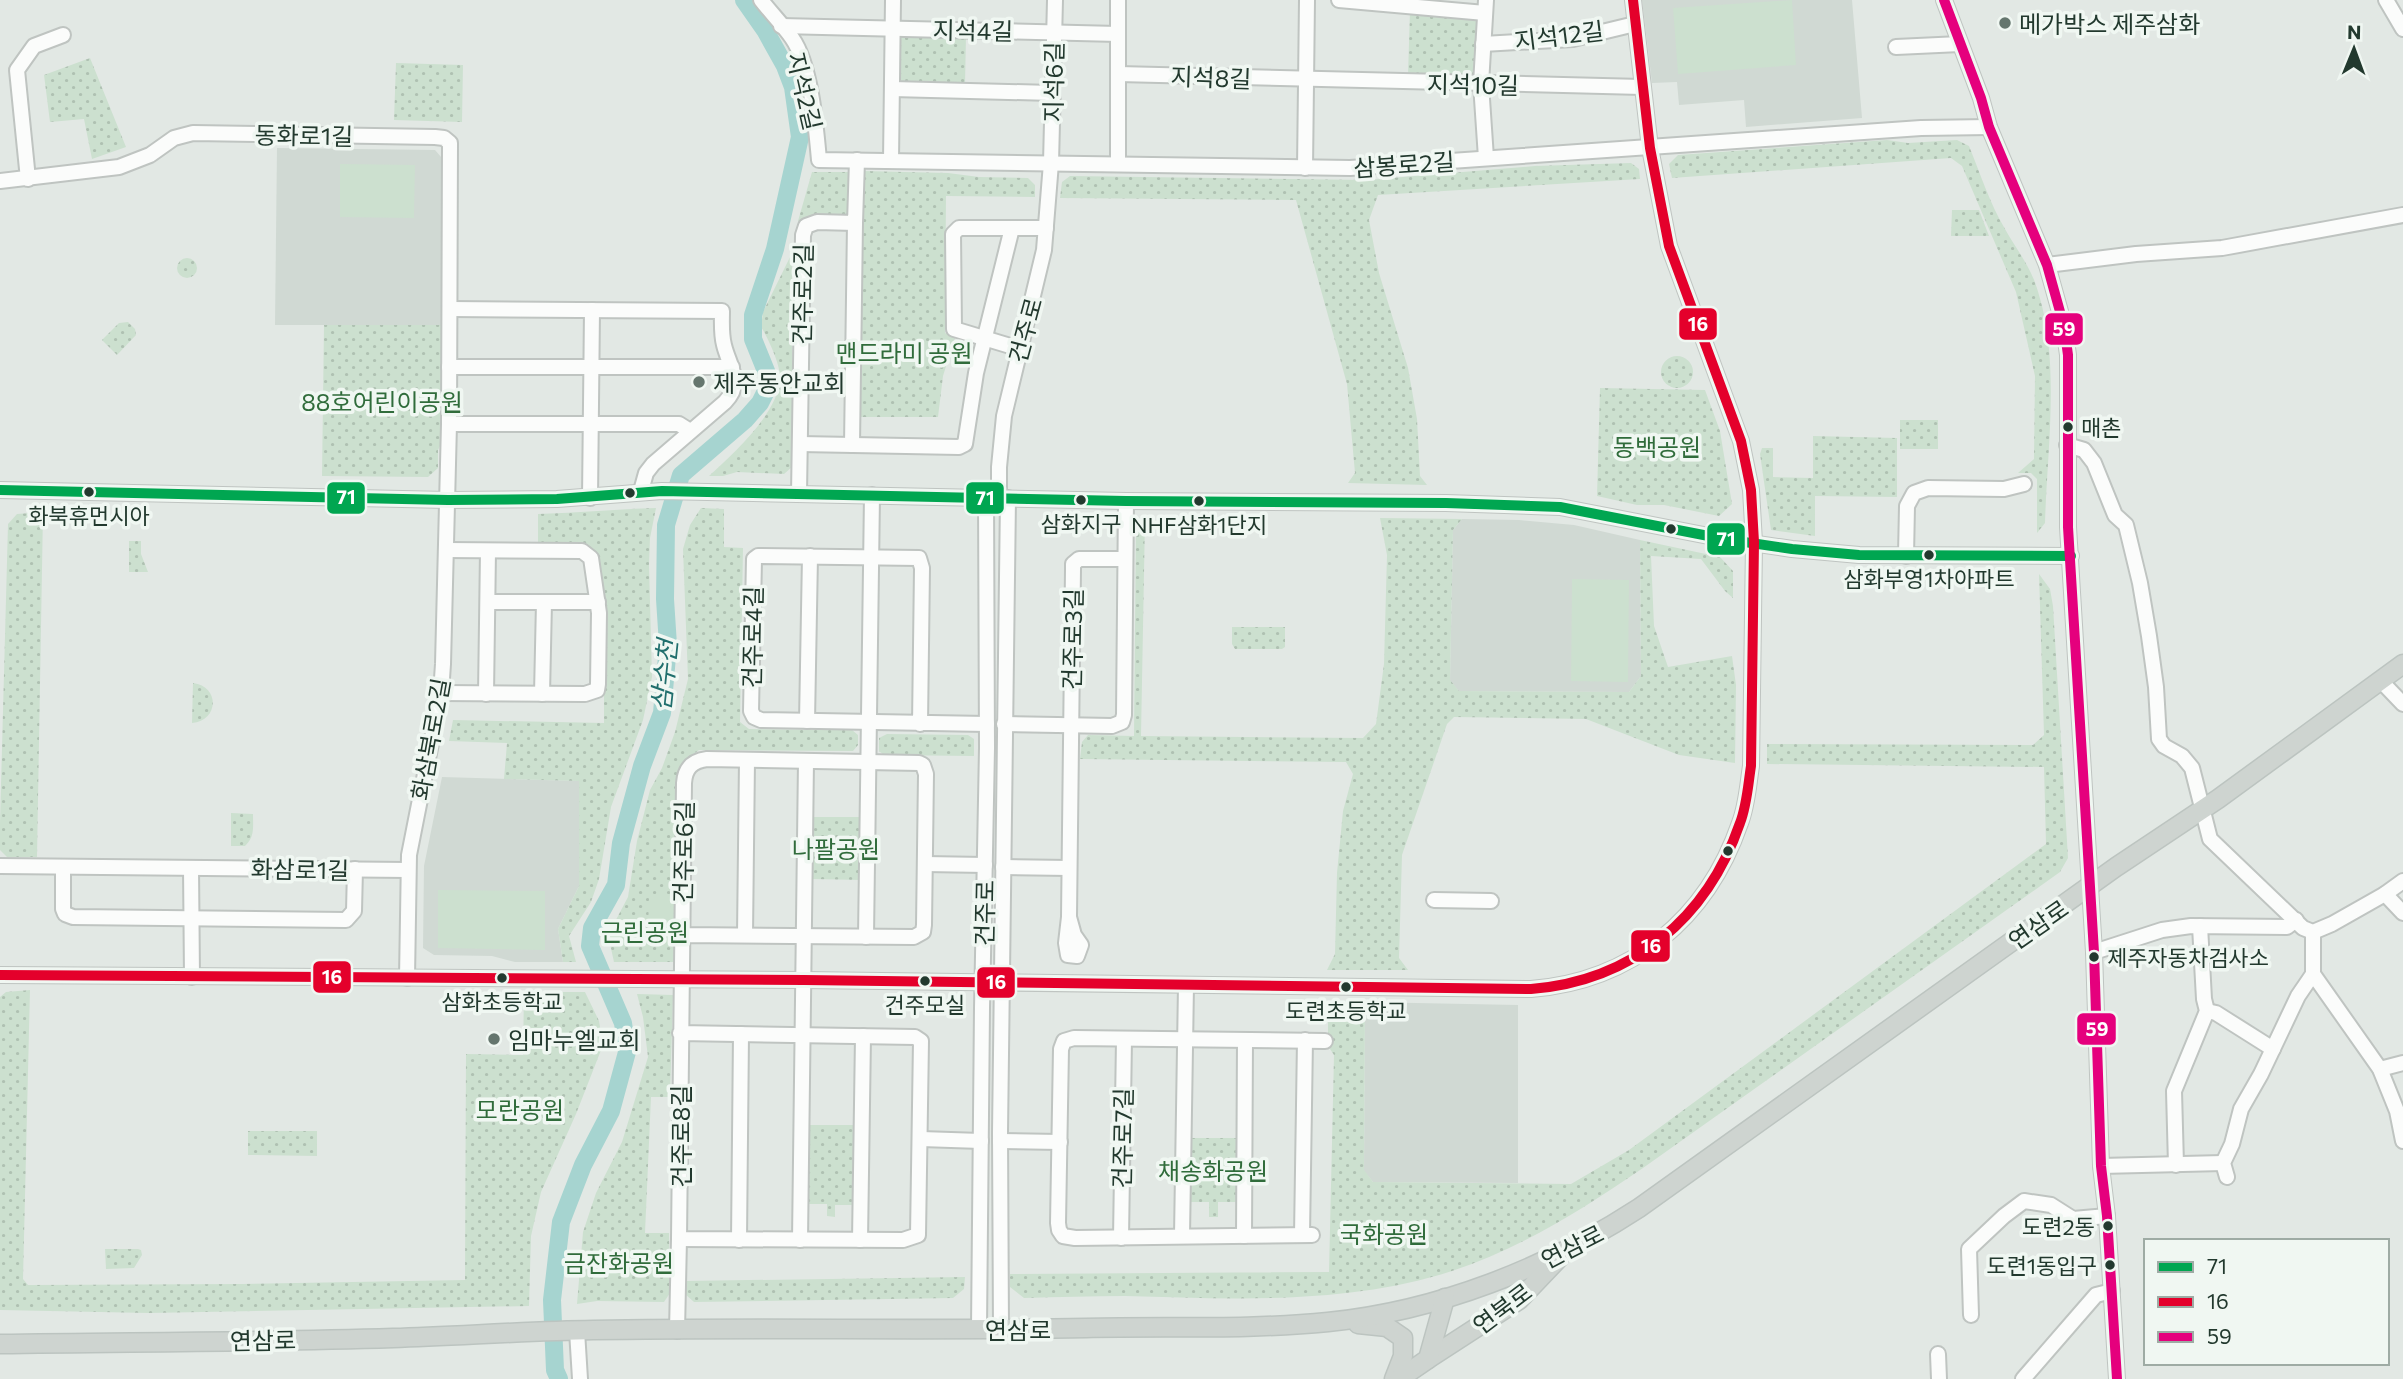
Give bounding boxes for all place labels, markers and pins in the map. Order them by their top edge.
place label: 메가박스 제주삼화 [2019,9,2200,38]
marker: 메가박스 제주삼화 [1997,15,2013,31]
place label: 제주동안교회 [713,368,845,397]
marker: 제주동안교회 [691,374,707,390]
place label: 매촌 [2081,414,2121,441]
marker: 매촌 [2061,420,2075,434]
marker: 화북휴먼시아 [82,485,96,499]
unlabelled marker [623,486,637,500]
marker: 삼화지구 [1074,493,1088,507]
marker: NHF삼화1단지 [1192,494,1206,508]
place label: 화북휴먼시아 [28,502,150,529]
place label: 삼화지구 [1041,510,1121,537]
place label: NHF삼화1단지 [1131,511,1267,538]
unlabelled marker [1664,522,1678,536]
marker: 삼화부영1차아파트 [1922,548,1936,562]
place label: 삼화부영1차아파트 [1843,565,2015,592]
unlabelled marker [1721,844,1735,858]
place label: 제주자동차검사소 [2107,944,2269,971]
marker: 제주자동차검사소 [2087,950,2101,964]
marker: 삼화초등학교 [495,971,509,985]
marker: 건주모실 [918,974,932,988]
marker: 도련초등학교 [1339,980,1353,994]
place label: 삼화초등학교 [441,988,563,1015]
place label: 건주모실 [885,991,965,1018]
place label: 도련초등학교 [1285,997,1407,1024]
place label: 임마누엘교회 [508,1025,640,1054]
marker: 임마누엘교회 [486,1031,502,1047]
place label: 도련2동 [2022,1213,2095,1240]
marker: 도련2동 [2101,1219,2115,1233]
place label: 도련1동입구 [1986,1252,2097,1279]
marker: 도련1동입구 [2103,1258,2117,1272]

